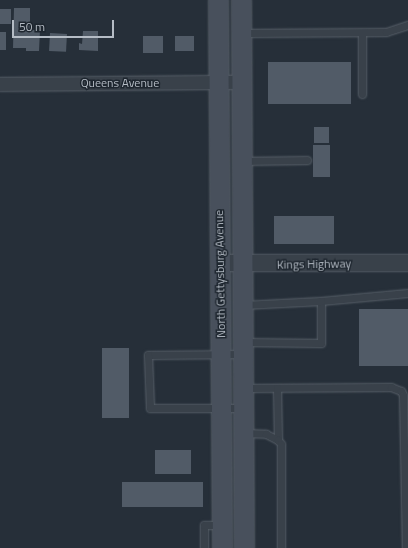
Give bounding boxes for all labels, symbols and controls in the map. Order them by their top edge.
scale bar [14,12,116,38]
text: 50 m [19,17,45,36]
street label: Queens Avenue [81,76,159,90]
street label: North Gettysburg Avenue [212,210,228,338]
street label: Kings Highway [277,256,351,272]

